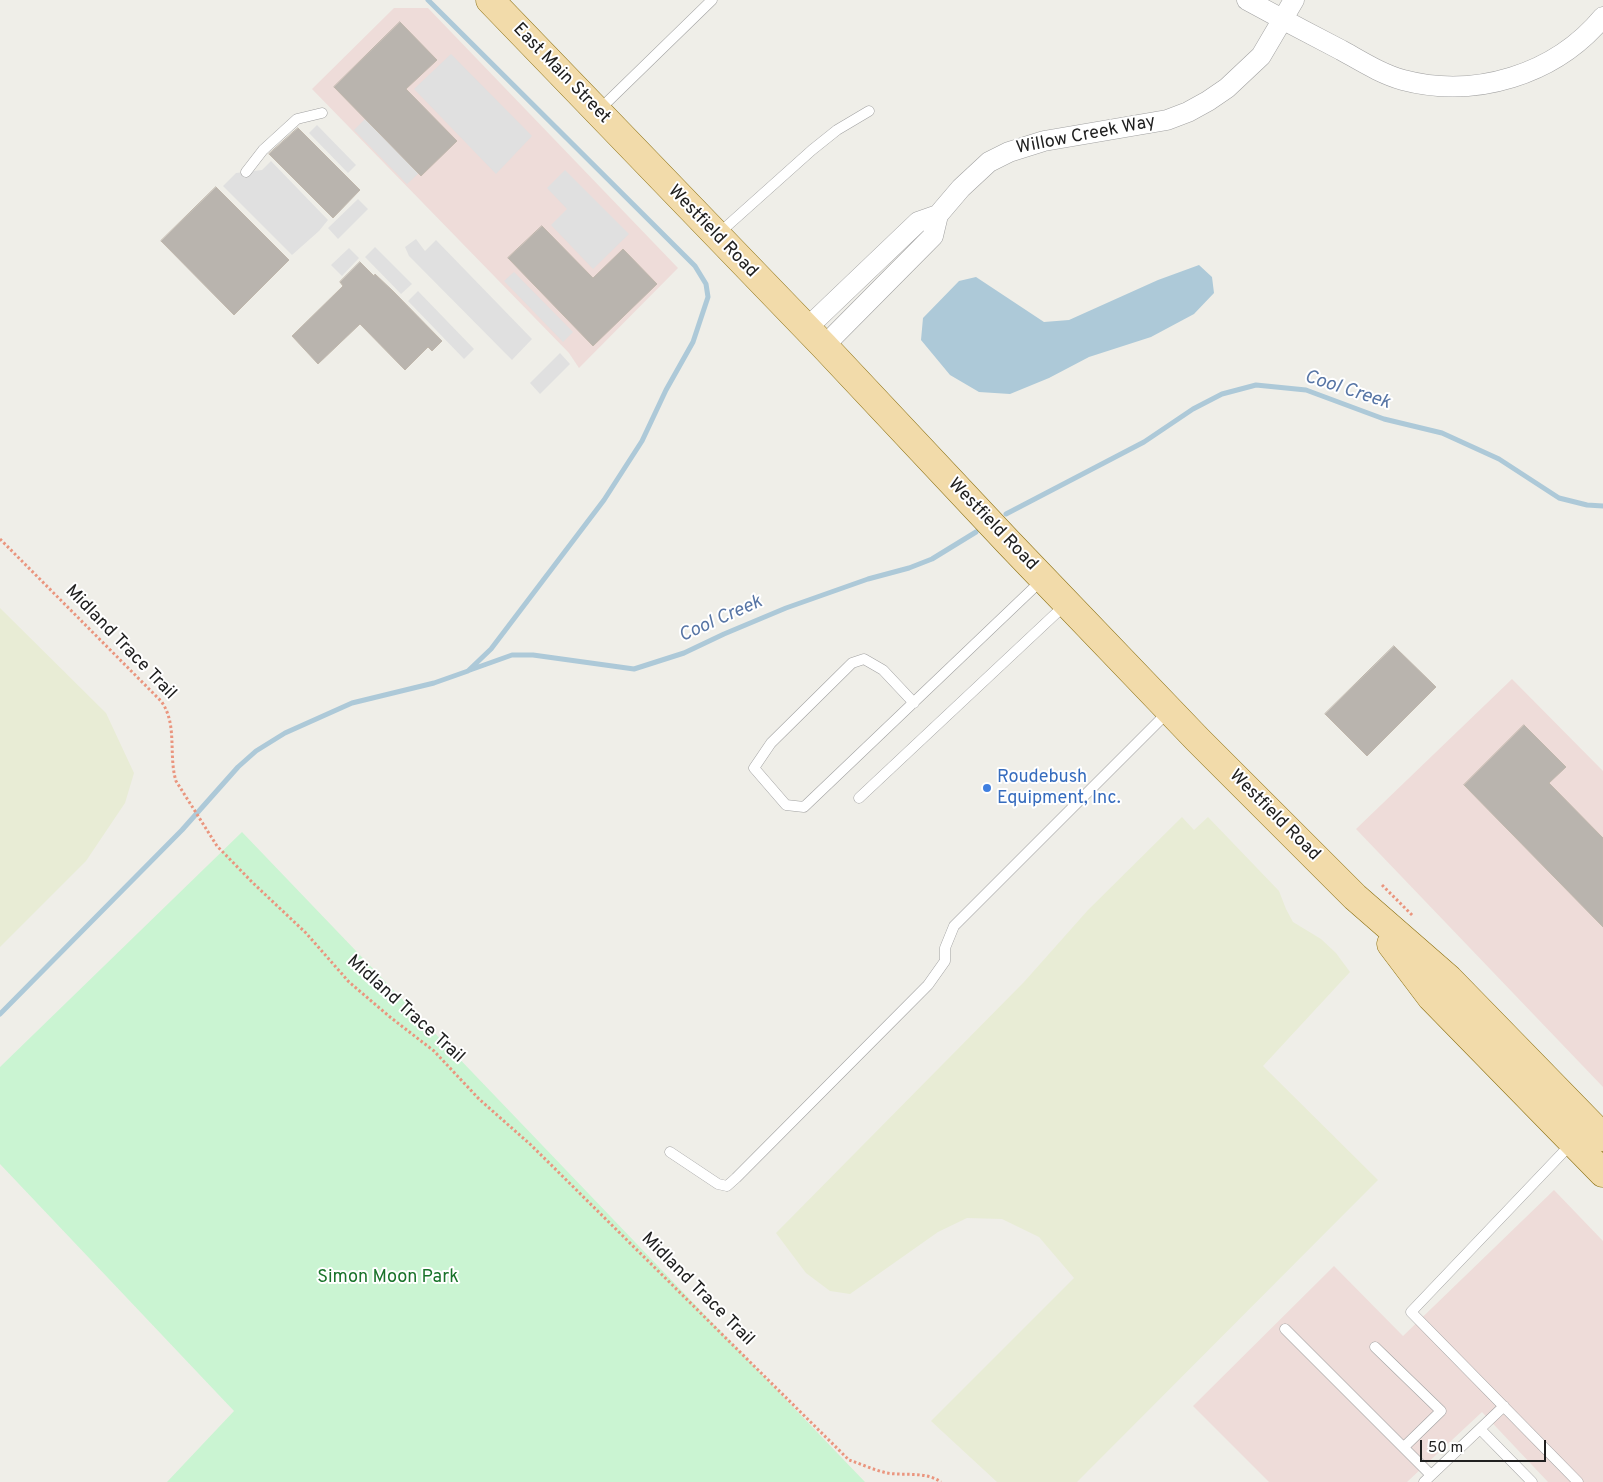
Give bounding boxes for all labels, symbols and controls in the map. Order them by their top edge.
street label: East Main Street [508,19,614,129]
street label: Willow Creek Way [1015,112,1157,160]
street label: Westfield Road [662,181,762,283]
water label: Cool Creek [1301,366,1393,416]
street label: Westfield Road [942,474,1042,576]
street label: Midland Trace Trail [60,581,180,705]
water label: Cool Creek [676,592,766,648]
street label: Westfield Road [1224,766,1324,866]
place label: Roudebush Equipment, Inc. [997,767,1121,810]
marker: Roudebush Equipment, Inc. [981,782,993,794]
street label: Midland Trace Trail [342,951,468,1069]
street label: Midland Trace Trail [636,1229,758,1351]
park label: Simon Moon Park [317,1267,459,1289]
scale bar [1423,1430,1549,1462]
text: 50 m [1428,1439,1463,1458]

